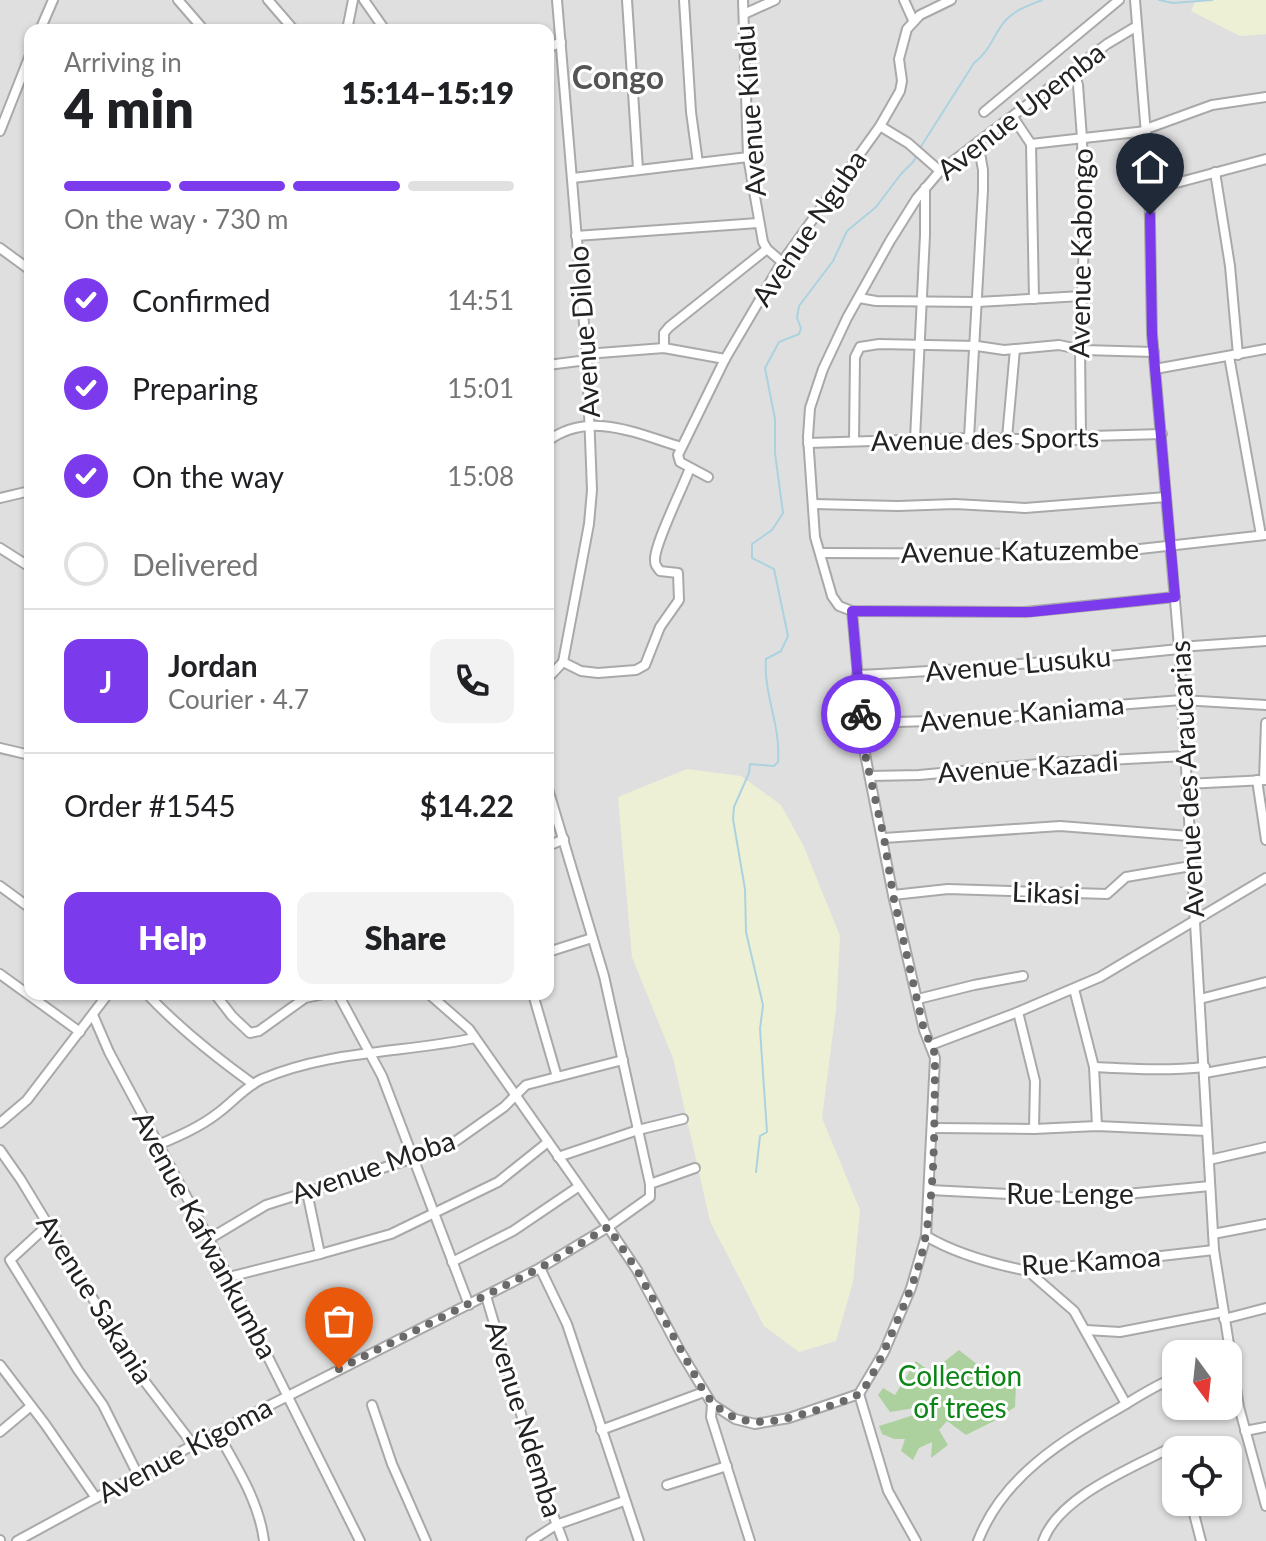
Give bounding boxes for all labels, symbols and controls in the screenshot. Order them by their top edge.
street label: Avenue Kindu [726,24,772,198]
street label: Avenue Upemba [930,34,1111,186]
text: Arriving in [64,46,182,78]
district label: Congo [572,57,664,96]
text: 15:14–15:19 [341,74,514,110]
text: 4 min [64,77,194,139]
pin [1116,133,1184,215]
street label: Avenue Nguba [744,143,873,312]
icon: home [1128,145,1172,189]
street label: Avenue Kabongo [1061,148,1099,358]
text: On the way · 730 m [64,203,288,235]
street label: Avenue Dilolo [560,245,606,419]
icon: check [64,278,108,322]
text: Confirmed [132,282,271,318]
text: 14:51 [447,284,514,316]
icon: check [64,366,108,410]
text: Preparing [132,370,258,406]
text: 15:01 [447,372,514,404]
street label: Avenue des Sports [870,419,1099,457]
icon: check [64,454,108,498]
text: On the way [132,458,284,494]
text: 15:08 [447,460,514,492]
street label: Avenue Katuzembe [901,531,1139,569]
text: Delivered [132,546,259,582]
street label: Avenue Lusuku [923,638,1112,688]
button: phone [430,639,514,723]
street label: Avenue des Araucarias [1162,640,1210,918]
text: Jordan [168,647,258,683]
text: J [100,663,112,699]
courier [821,674,901,754]
text: Courier · 4.7 [168,683,309,715]
street label: Avenue Kaniama [918,686,1126,738]
icon: bike [839,692,883,736]
street label: Avenue Kazadi [936,743,1120,789]
text: Order #1545 [64,787,236,823]
text: $14.22 [420,787,514,823]
street label: Likasi [1011,874,1081,910]
button: Help [64,892,281,984]
button: Share [297,892,514,984]
street label: Avenue Kafwankumba [126,1105,286,1364]
street label: Avenue Moba [286,1122,459,1210]
street label: Rue Lenge [1006,1176,1134,1210]
street label: Avenue Sakania [30,1208,161,1389]
street label: Rue Kamoa [1020,1238,1162,1282]
pin [305,1287,373,1369]
icon: bag [317,1299,361,1343]
street label: Avenue Ndemba [479,1316,571,1521]
north arrow [1162,1340,1242,1420]
map controls [1162,1340,1242,1516]
park label: Collection of trees [898,1358,1022,1424]
street label: Avenue Kigoma [92,1389,277,1509]
button: locate [1162,1436,1242,1516]

